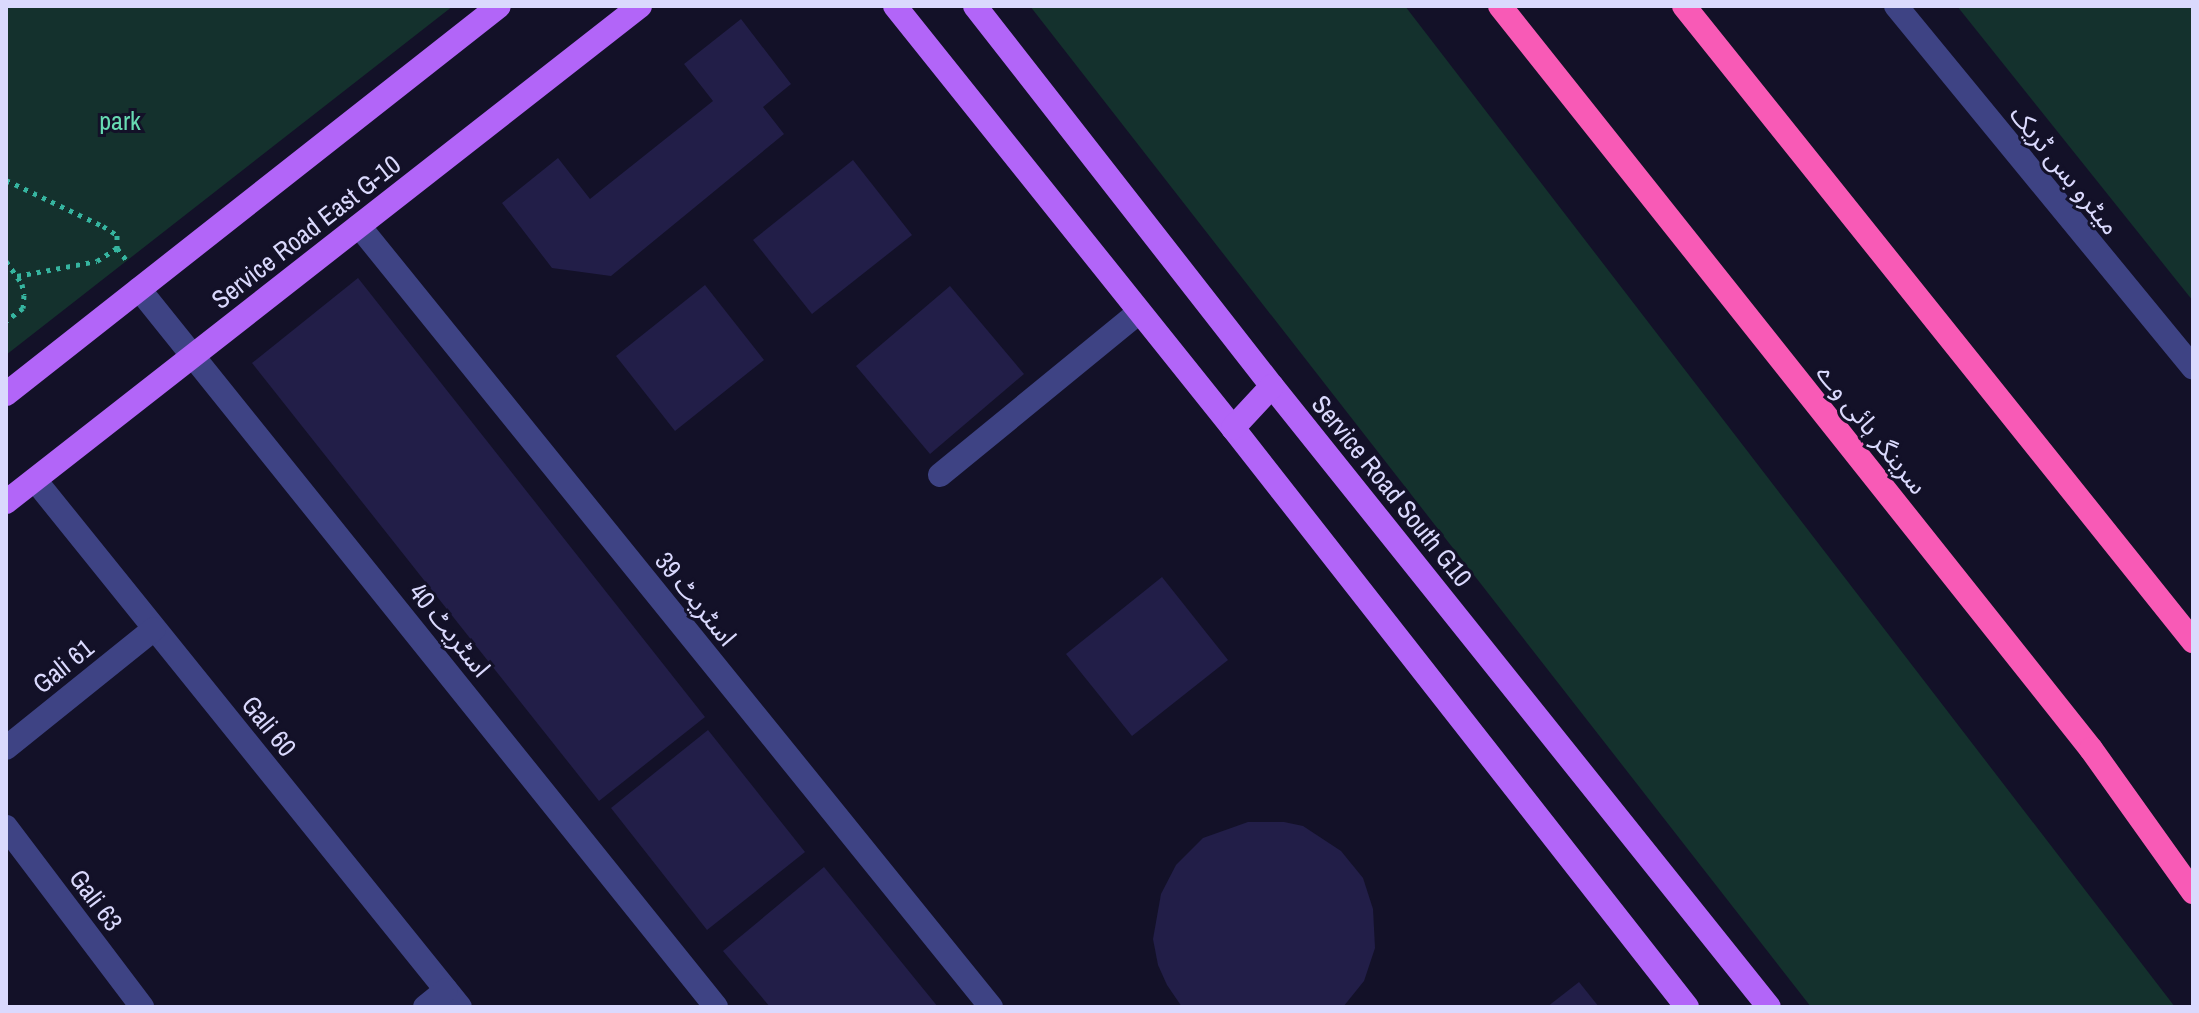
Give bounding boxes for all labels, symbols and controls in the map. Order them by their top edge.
street label: میٹرو بس ٹریک [2003,99,2127,241]
park label: park [99,105,141,137]
street label: Service Road East G-10 [205,149,407,315]
street label: سرینگر ہائی وے [1810,357,1934,501]
street label: Service Road South G10 [1305,389,1479,593]
street label: اسٹریٹ 39 [649,546,743,652]
street label: اسٹریٹ 40 [403,577,497,683]
street label: Gali 61 [26,632,100,700]
street label: Gali 60 [235,689,303,763]
street label: Gali 63 [63,863,129,937]

